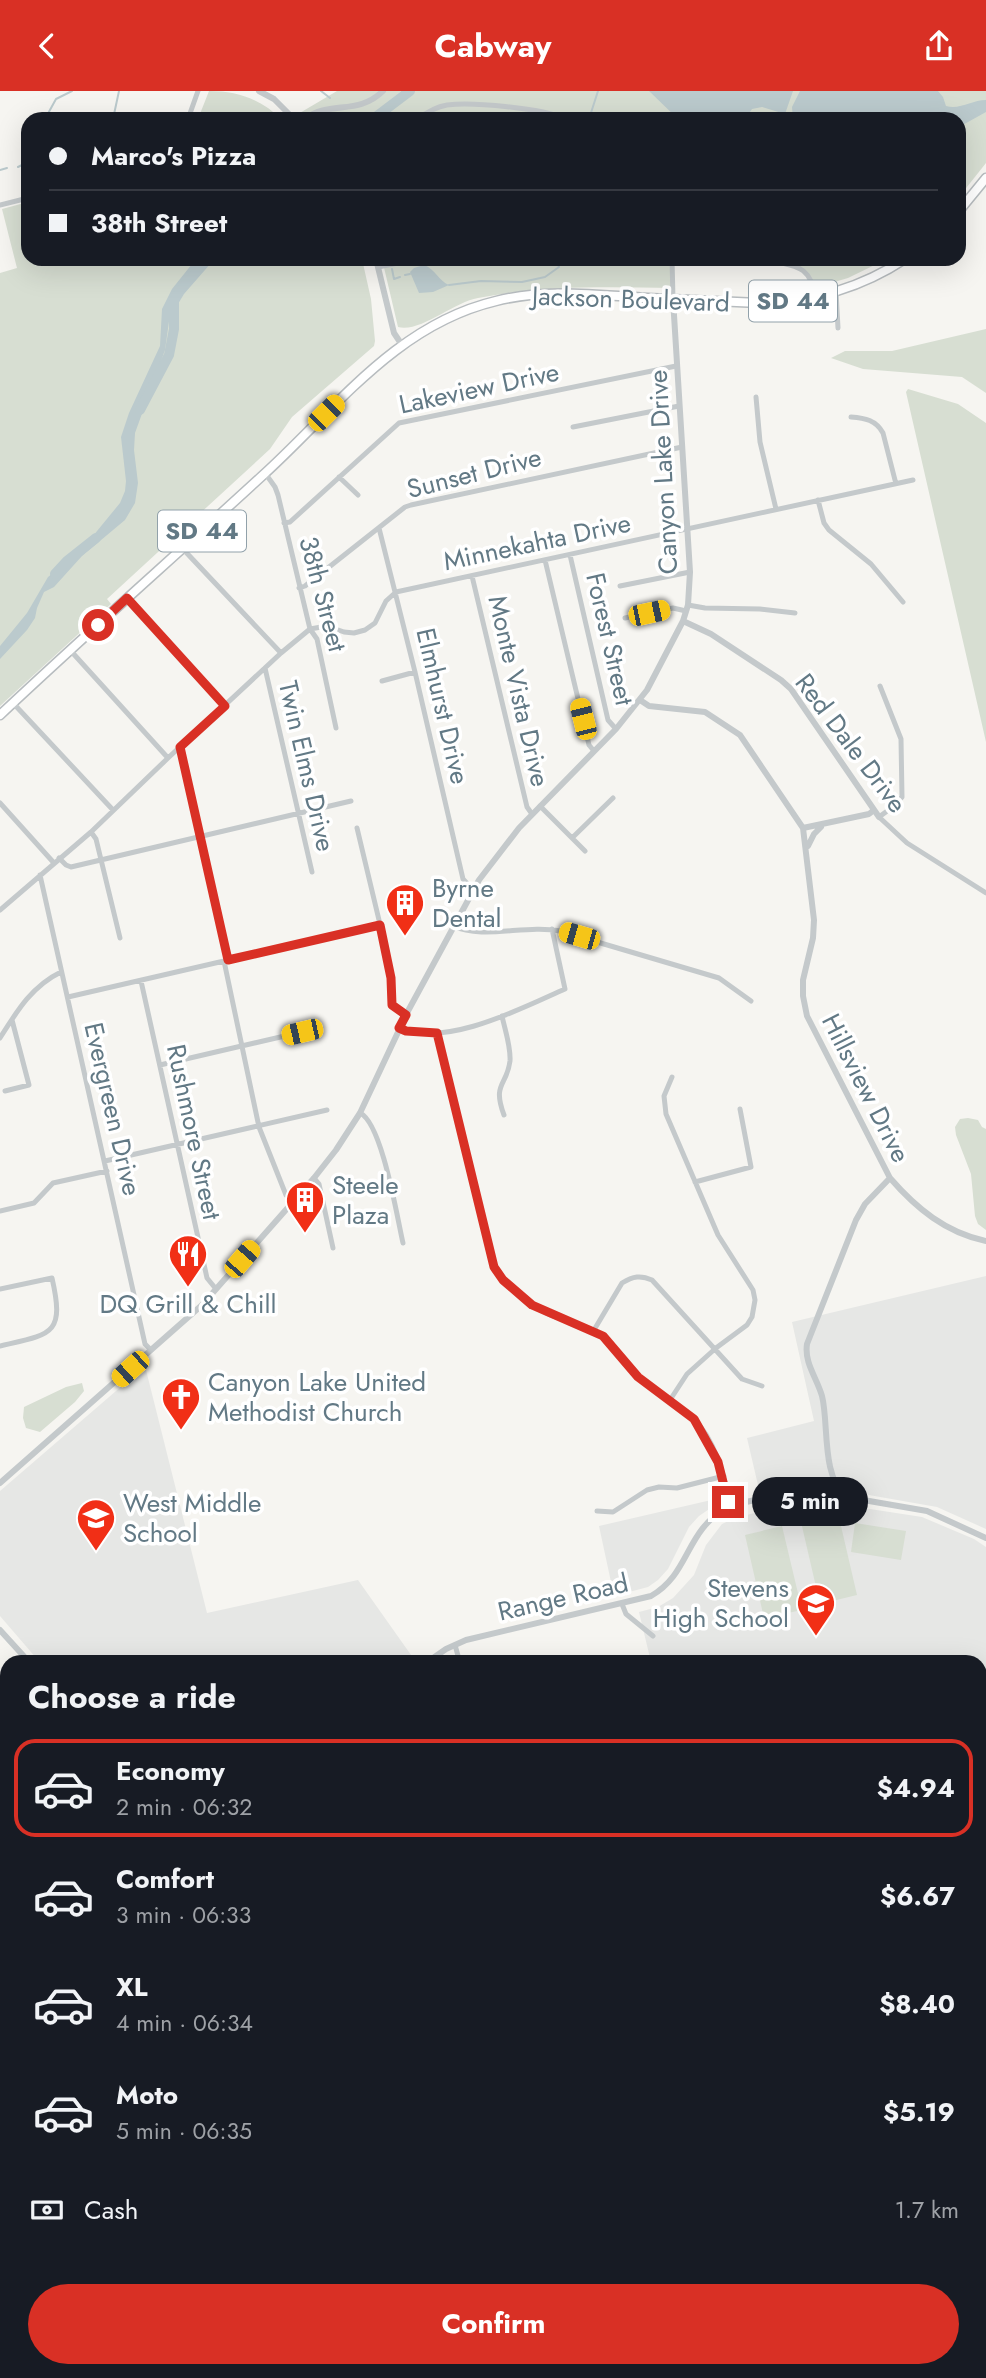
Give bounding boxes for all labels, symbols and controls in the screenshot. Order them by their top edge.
text: Cabway [434,23,552,69]
icon: back [28,27,66,65]
icon: share [920,27,958,65]
text: Marco's Pizza [91,137,256,175]
text: 38th Street [91,204,227,242]
street label: Jackson Boulevard [529,276,730,321]
road number: SD 44 [749,281,837,321]
street label: Lakeview Drive [395,352,563,424]
street label: Canyon Lake Drive [639,369,687,575]
car [304,391,349,435]
street label: Sunset Drive [403,438,545,508]
street label: Minnekahta Drive [440,504,634,580]
road number: SD 44 [158,510,246,551]
street label: 38th Street [289,532,357,657]
street label: Forest Street [576,569,644,710]
street label: Monte Vista Drive [479,592,559,790]
car [627,598,672,628]
route start [82,609,114,641]
street label: Elmhurst Drive [407,624,479,788]
street label: Red Dale Drive [786,665,916,821]
street label: Twin Elms Drive [269,677,345,855]
car [568,696,599,742]
place label: Byrne Dental [432,869,501,937]
building icon: Byrne Dental [384,882,426,937]
car [556,920,603,952]
street label: Hillsview Drive [812,1007,920,1169]
car [280,1017,325,1047]
street label: Evergreen Drive [75,1019,151,1199]
street label: Rushmore Street [157,1041,231,1224]
place label: Steele Plaza [332,1166,399,1234]
building icon: Steele Plaza [284,1179,326,1234]
restaurant icon: DQ Grill & Chill [167,1233,209,1288]
car [221,1236,264,1282]
place label: DQ Grill & Chill [99,1285,277,1323]
car [108,1347,153,1391]
place label: Canyon Lake United Methodist Church [208,1363,426,1431]
church icon: Canyon Lake United Methodist Church [160,1376,202,1431]
callout: 5 min [752,1477,868,1527]
place label: West Middle School [123,1484,261,1552]
text: 5 min [780,1484,840,1518]
route end [712,1486,744,1518]
school or university icon: West Middle School [75,1497,117,1552]
street label: Range Road [494,1564,632,1630]
place label: Stevens High School [653,1569,789,1637]
school or university icon: Stevens High School [795,1582,837,1637]
text: Choose a ride [28,1674,236,1720]
text: Economy [116,1752,225,1790]
icon: car [32,1757,95,1820]
text: $4.94 [877,1769,955,1807]
text: 2 min · 06:32 [116,1790,252,1824]
text: Comfort [116,1860,214,1898]
icon: car [32,1865,95,1928]
text: $6.67 [880,1877,955,1915]
text: 3 min · 06:33 [116,1898,251,1932]
text: XL [116,1968,148,2006]
icon: car [32,1973,95,2036]
text: $8.40 [879,1985,955,2023]
text: 4 min · 06:34 [116,2006,253,2040]
text: Moto [116,2076,178,2114]
icon: car [32,2081,95,2144]
text: $5.19 [883,2093,955,2131]
text: 5 min · 06:35 [116,2114,252,2148]
icon: cash [28,2191,66,2229]
text: Cash [84,2191,138,2229]
text: 1.7 km [895,2193,959,2227]
button: Confirm [28,2284,959,2364]

